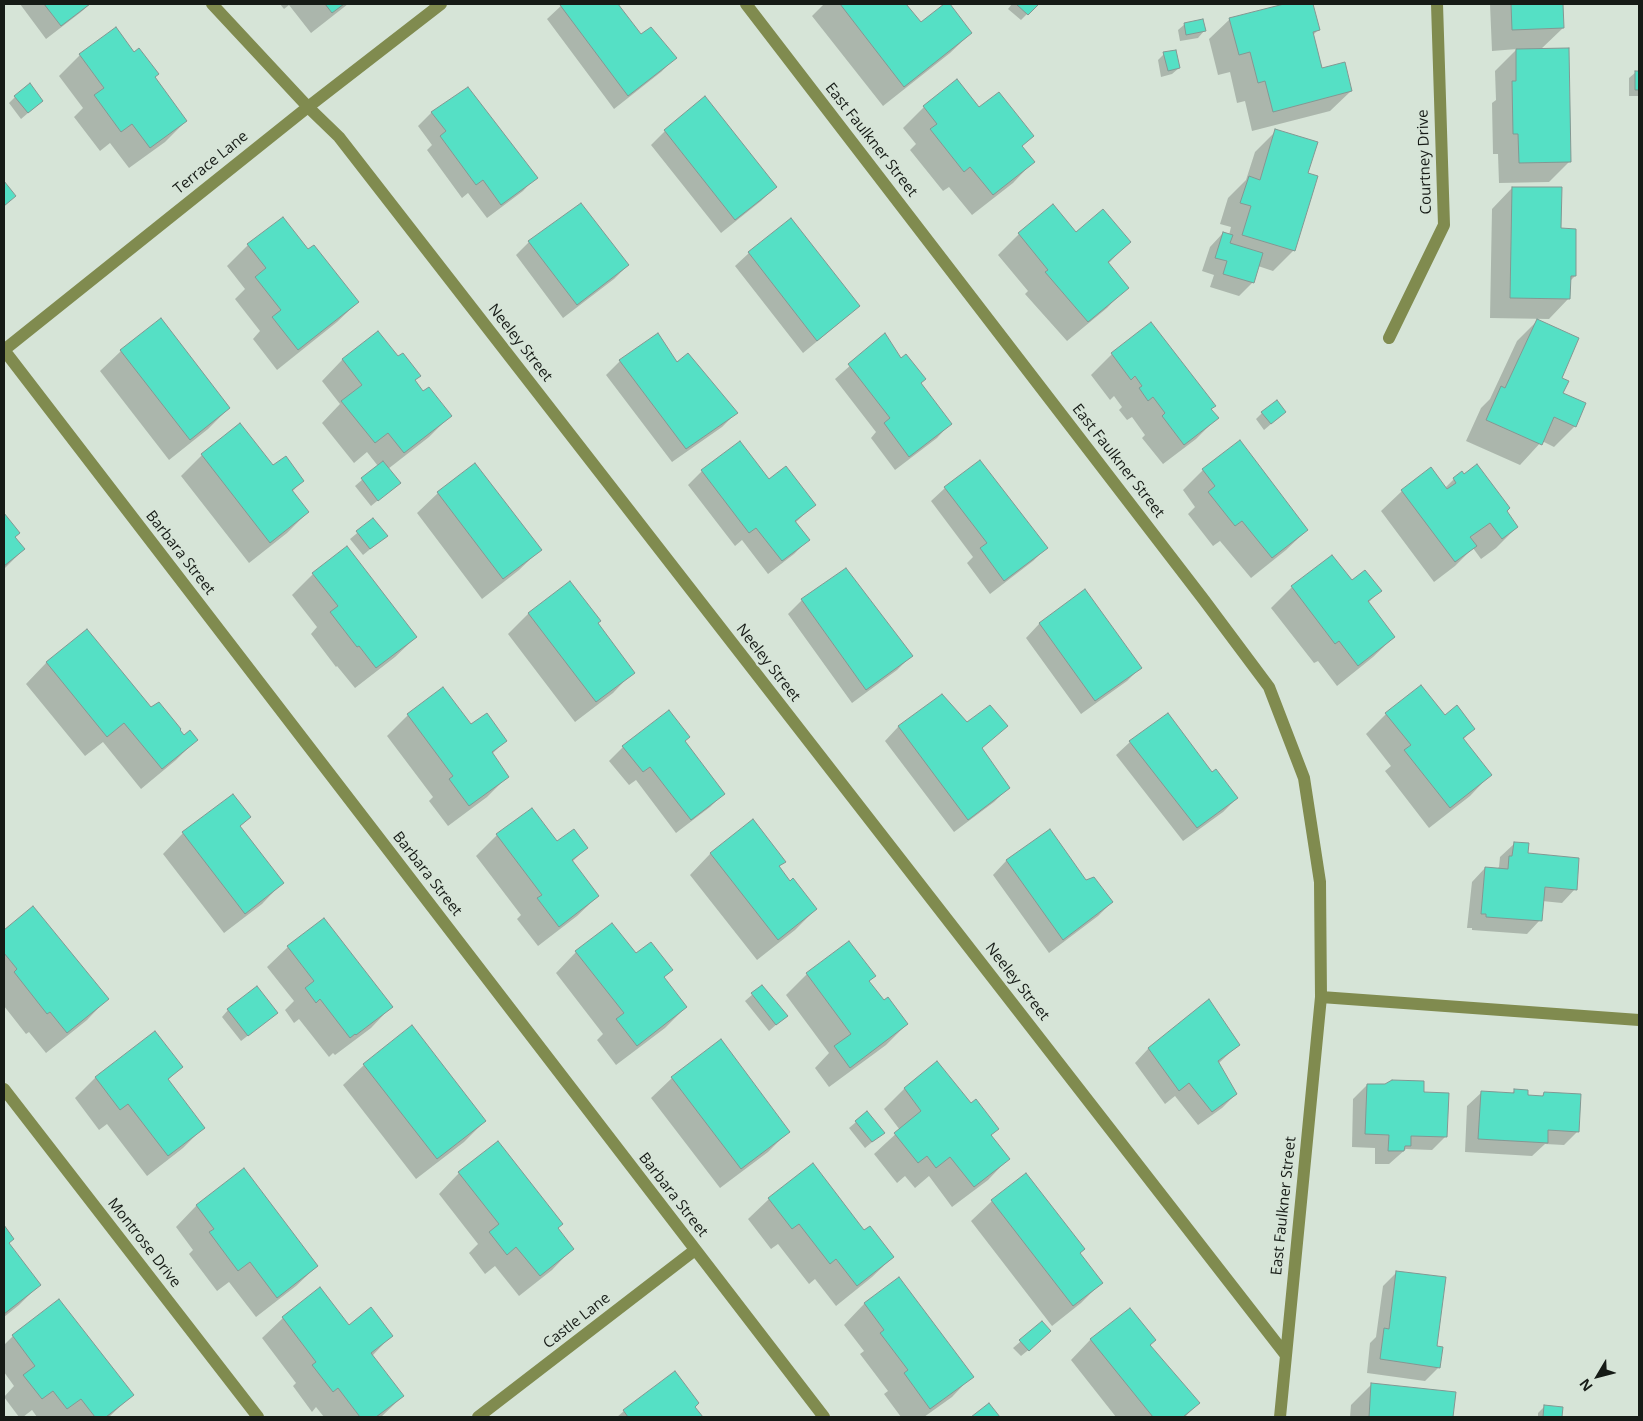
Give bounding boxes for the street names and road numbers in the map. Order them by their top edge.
street label: East Faulkner Street [821,79,921,201]
street label: Courtney Drive [1414,109,1436,215]
street label: Terrace Lane [170,128,252,198]
street label: Neeley Street [484,301,556,385]
street label: East Faulkner Street [1068,400,1168,522]
street label: Barbara Street [142,507,218,599]
street label: Neeley Street [732,621,804,705]
street label: Barbara Street [389,828,465,920]
street label: Neeley Street [981,940,1053,1024]
street label: East Faulkner Street [1268,1136,1300,1276]
street label: Barbara Street [635,1149,711,1241]
street label: Montrose Drive [104,1195,184,1291]
street label: Castle Lane [540,1289,614,1353]

